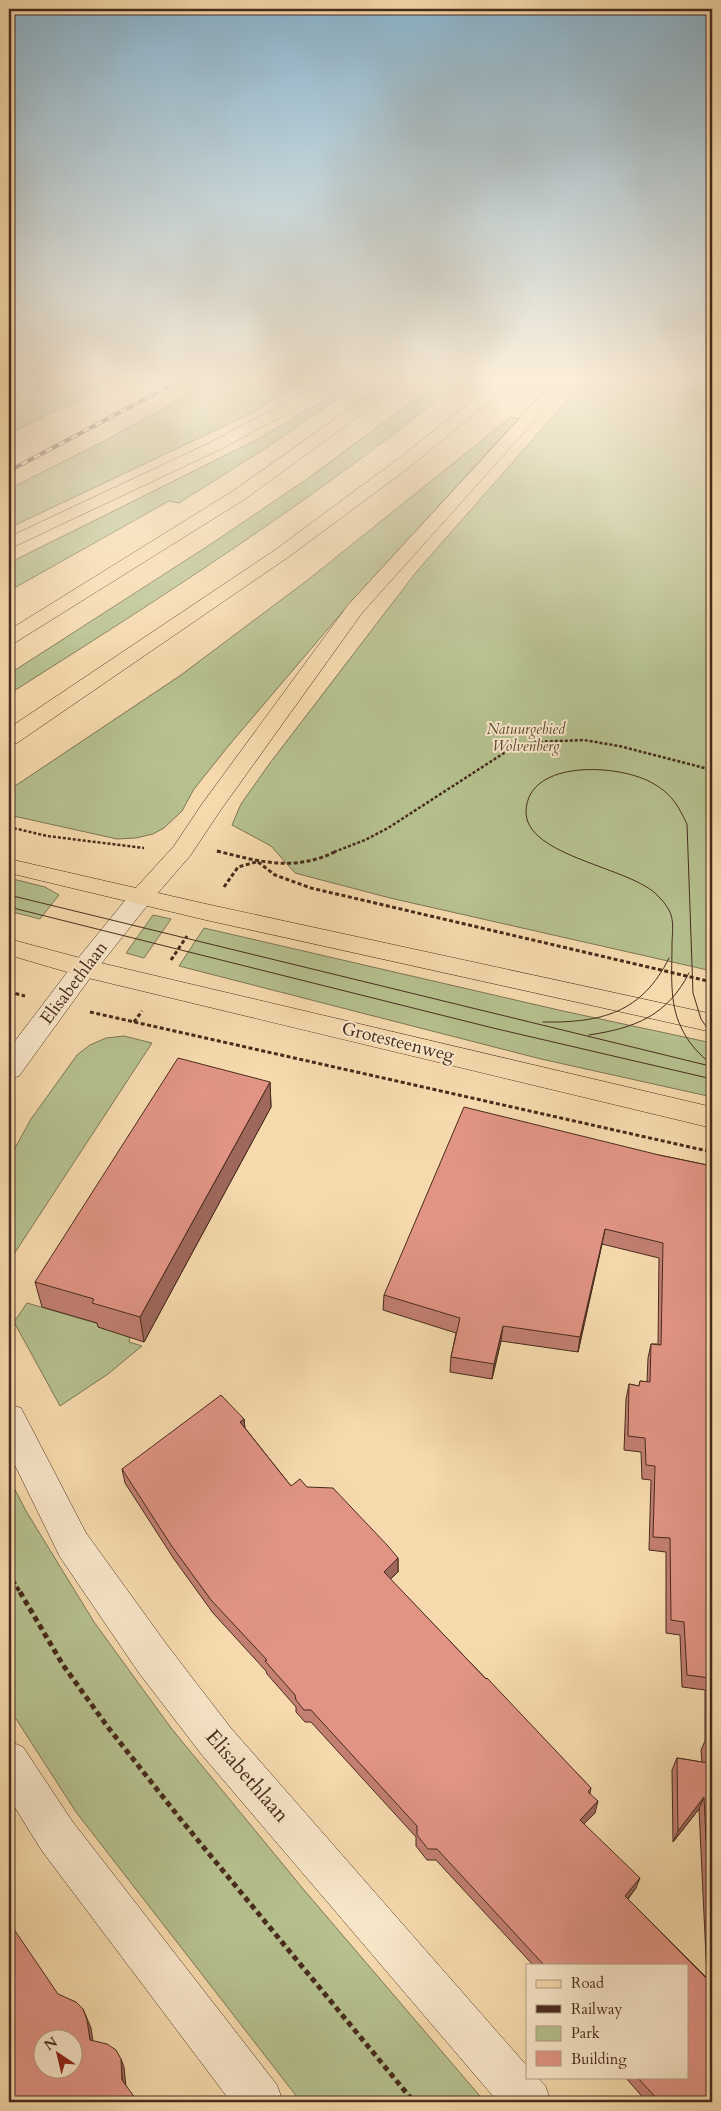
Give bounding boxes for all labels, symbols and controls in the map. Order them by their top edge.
park label: Natuurgebied Wolvenberg [487,719,566,756]
street label: Elisabethlaan [34,936,114,1030]
street label: Grotesteenweg [339,1016,458,1068]
street label: Elisabethlaan [198,1723,296,1829]
legend [526,1964,688,2078]
text: Road [571,1973,604,1993]
text: Railway [571,1999,622,2019]
text: Park [571,2023,600,2043]
north arrow [32,2028,82,2078]
text: N [40,2032,61,2055]
text: Building [571,2049,627,2069]

